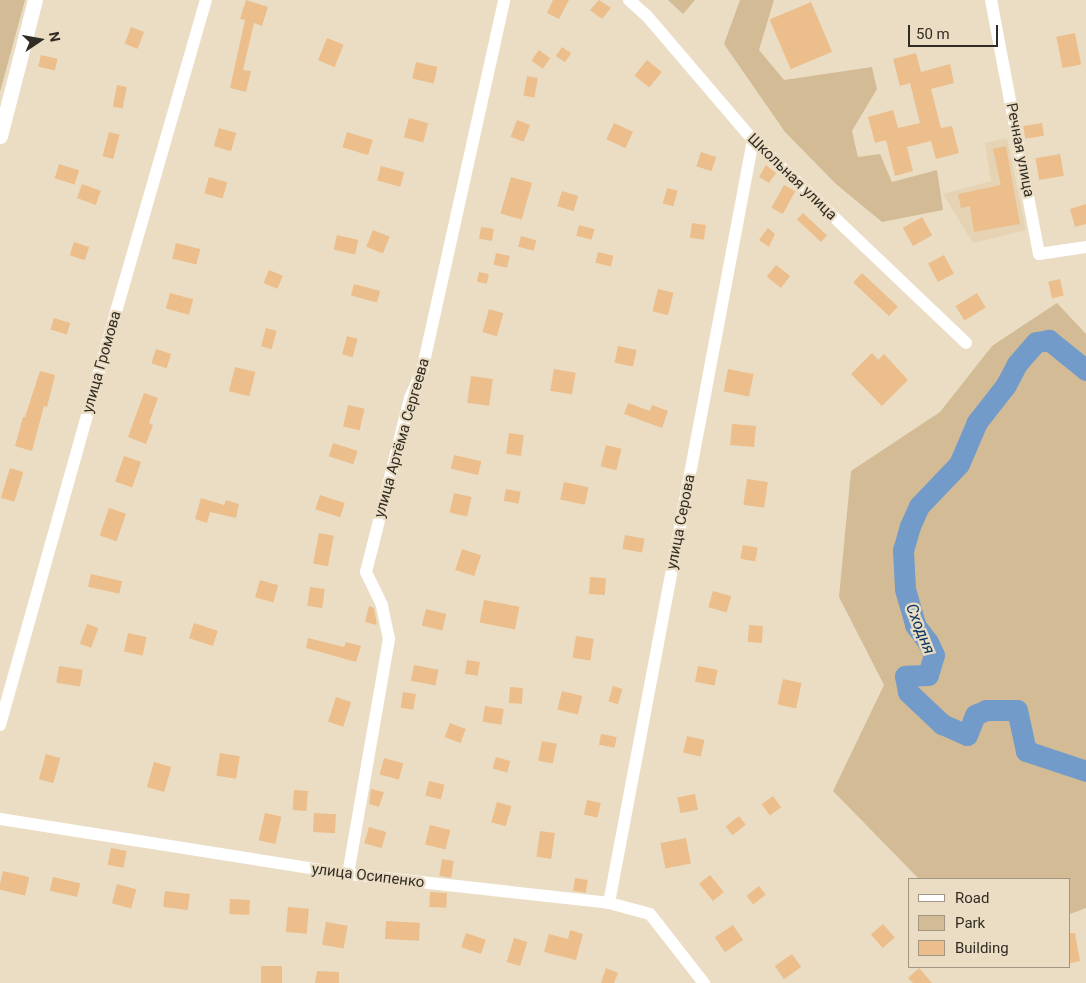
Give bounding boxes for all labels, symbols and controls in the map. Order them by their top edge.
north arrow [15,15,65,65]
scale bar [911,15,1001,47]
text: 50 m [916,25,950,43]
text: N [46,30,64,43]
street label: Речная улица [1002,101,1038,199]
street label: Школьная улица [744,130,840,224]
street label: улица Громова [79,309,125,415]
street label: улица Артёма Сергеева [371,356,433,520]
street label: улица Серова [663,473,699,571]
water label: Сходня [901,601,939,657]
street label: улица Осипенко [311,860,425,892]
legend [908,878,1071,968]
text: Road [955,889,989,907]
text: Park [955,914,985,932]
text: Building [955,939,1009,957]

